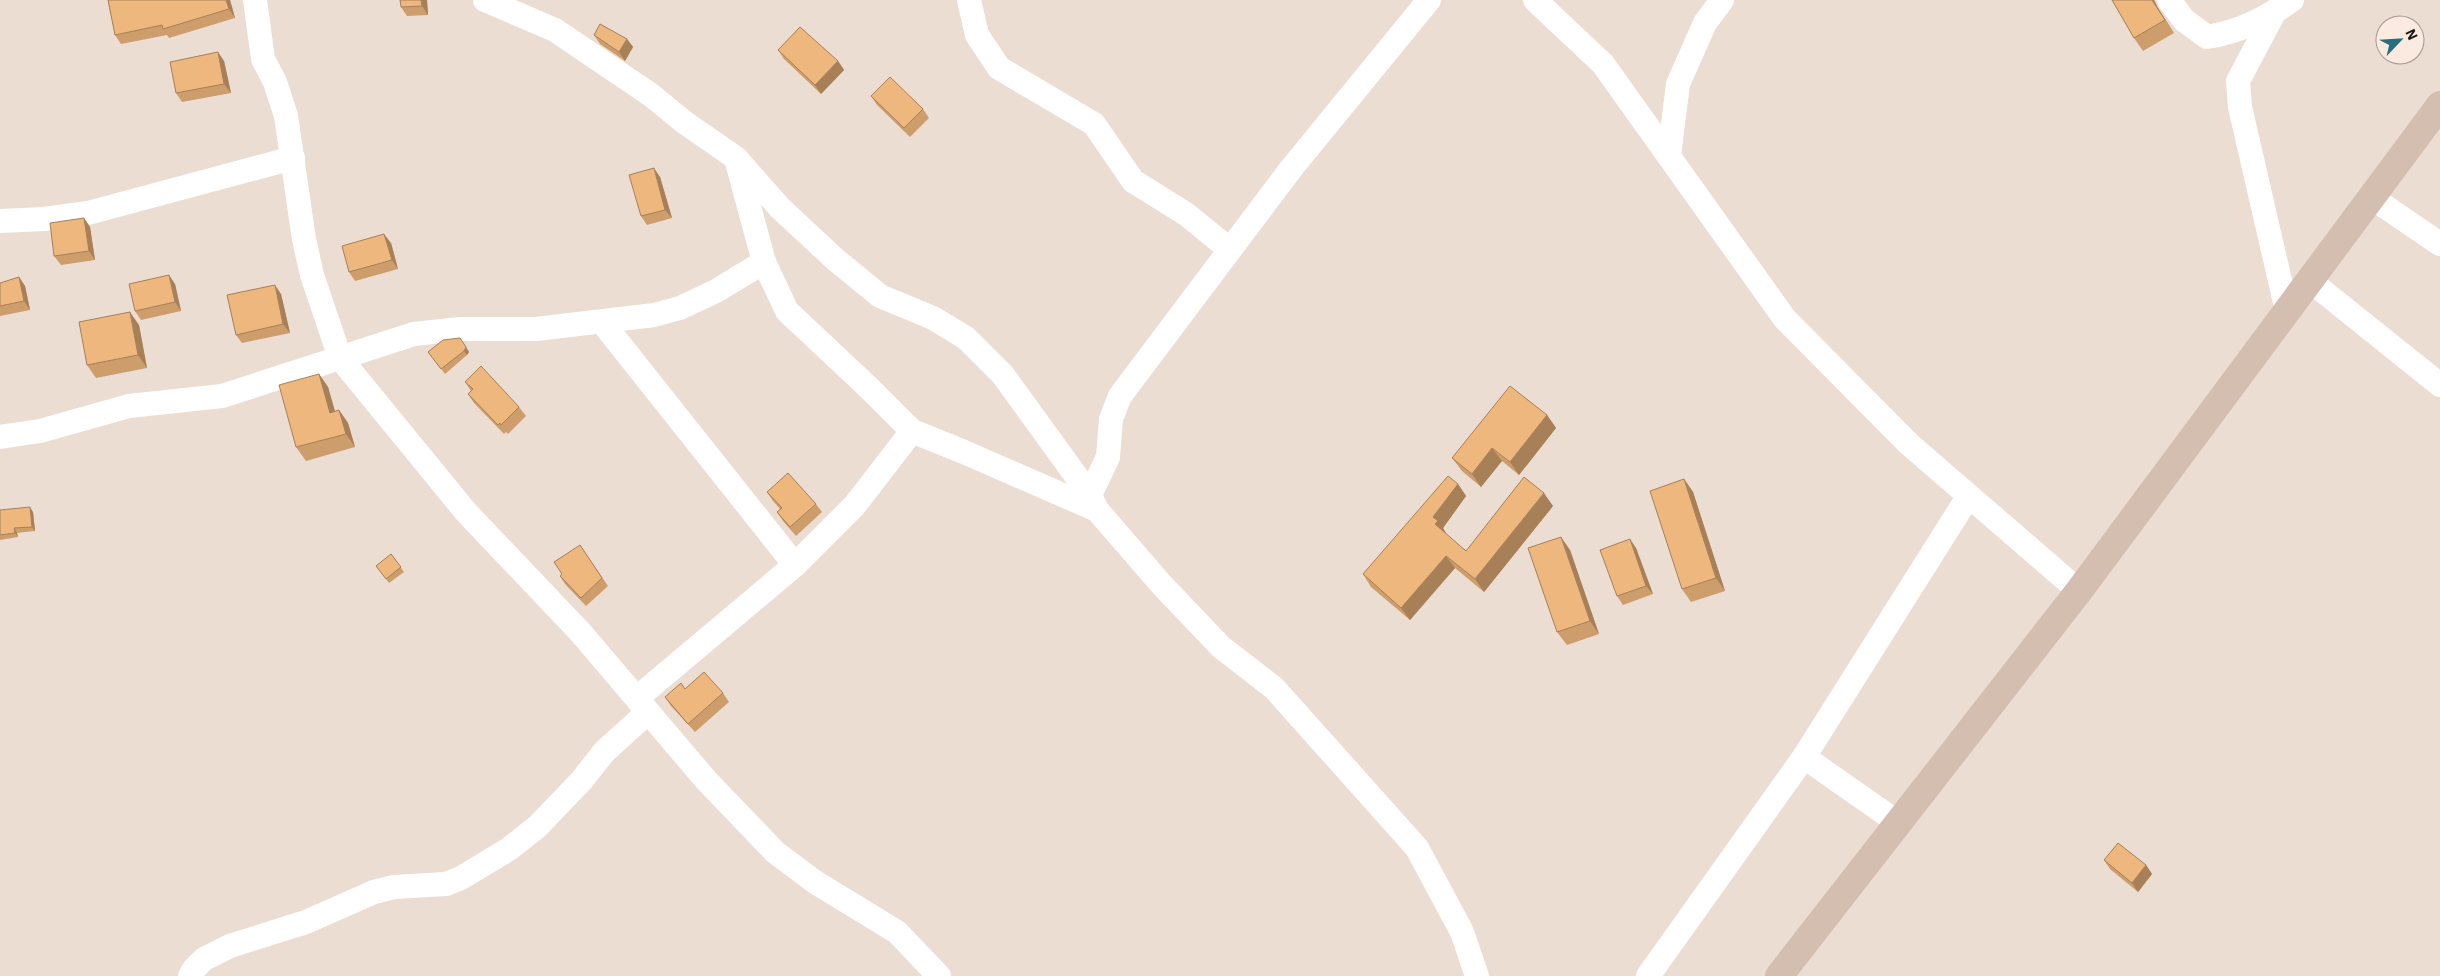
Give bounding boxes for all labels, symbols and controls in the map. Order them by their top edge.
north arrow [2375,15,2425,65]
text: N [2401,26,2422,43]

